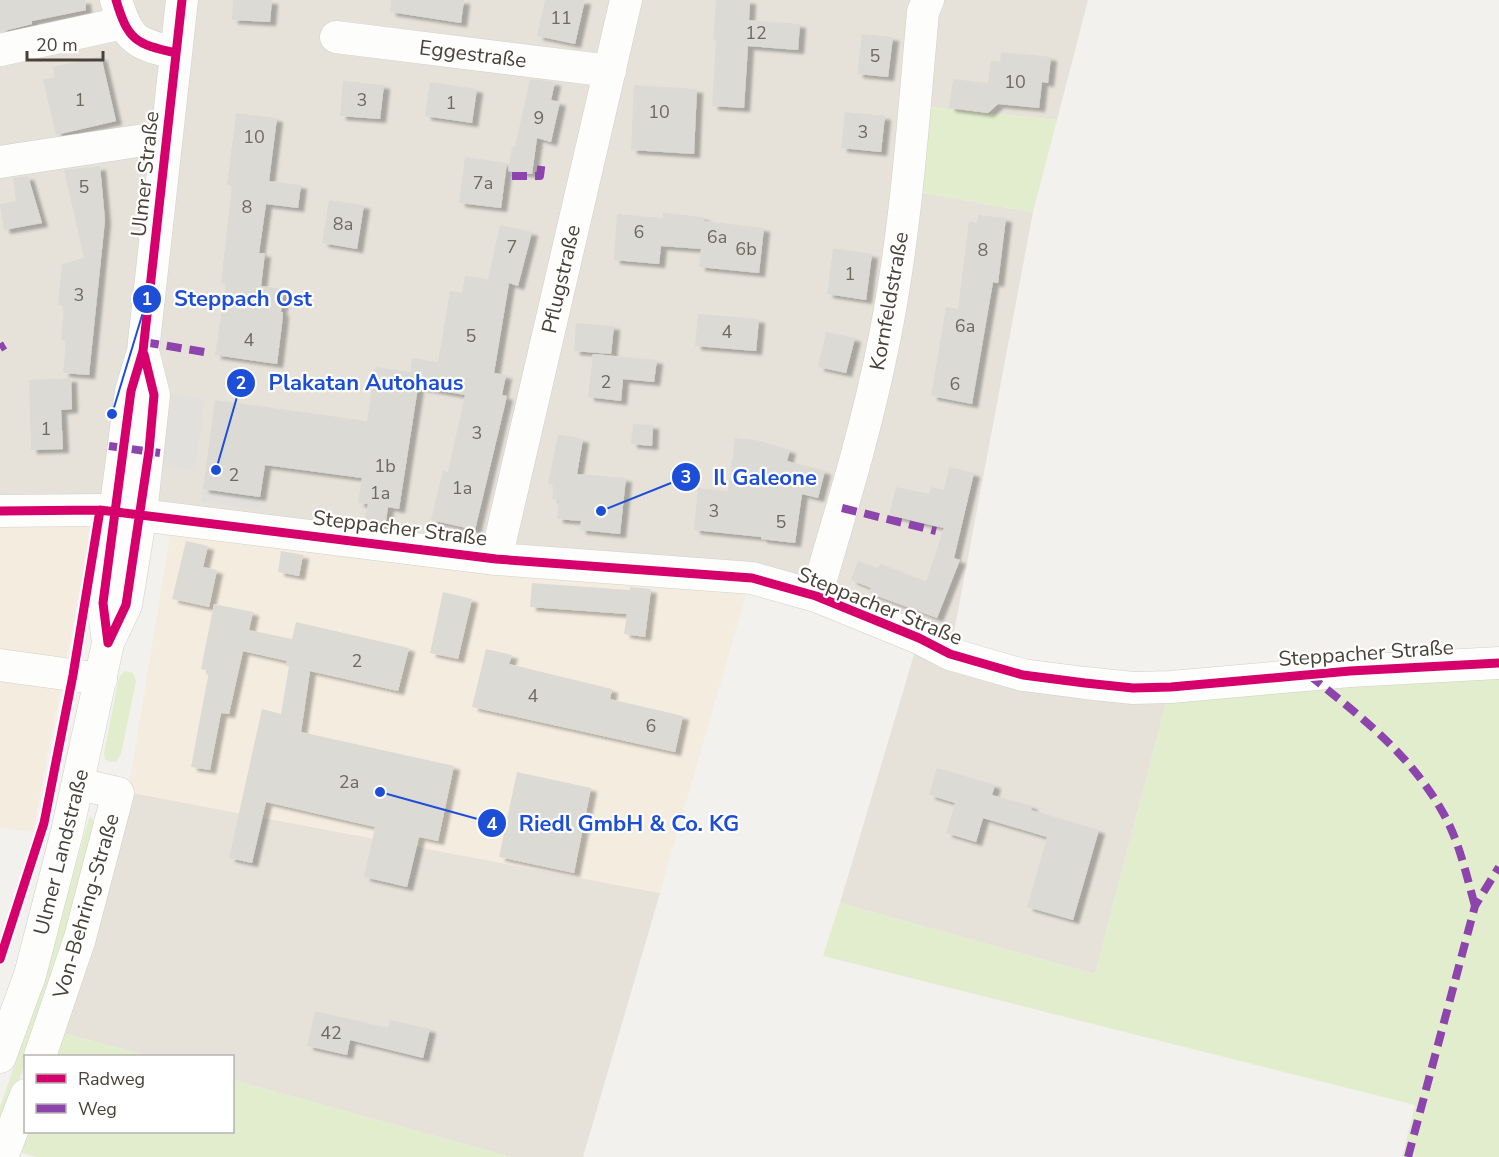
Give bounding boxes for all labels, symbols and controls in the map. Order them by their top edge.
house number: 11 [550,6,572,30]
house number: 12 [745,21,767,45]
scale bar [27,24,104,62]
text: 20 m [36,33,78,57]
street label: Eggestraße [418,34,528,74]
house number: 5 [870,44,880,68]
house number: 10 [1004,70,1026,94]
house number: 1 [75,88,85,112]
house number: 3 [357,88,367,112]
house number: 1 [446,91,456,115]
house number: 10 [648,100,670,124]
house number: 9 [534,106,544,130]
street label: Ulmer Straße [124,110,166,238]
house number: 3 [858,120,868,144]
house number: 10 [243,125,265,149]
house number: 7a [473,171,493,195]
house number: 5 [79,175,89,199]
house number: 8 [242,195,252,219]
house number: 8a [333,212,353,236]
house number: 6 [634,220,644,244]
street label: Pflugstraße [535,222,587,336]
house number: 6a [707,225,727,249]
street label: Kornfeldstraße [863,230,915,372]
house number: 7 [507,235,517,259]
house number: 6b [735,237,757,261]
house number: 8 [978,238,988,262]
house number: 1 [845,262,855,286]
callout: Steppach Ost [132,279,324,319]
house number: 3 [74,283,84,307]
text: Steppach Ost [174,284,313,314]
text: 1 [142,287,152,311]
house number: 6a [955,314,975,338]
house number: 4 [722,320,733,344]
house number: 5 [466,324,476,348]
house number: 4 [244,328,255,352]
callout: Plakatan Autohaus [226,363,475,403]
text: Plakatan Autohaus [269,368,463,398]
house number: 2 [601,370,611,394]
text: 2 [236,371,246,395]
house number: 6 [950,372,960,396]
house number: 1 [41,417,51,441]
house number: 3 [472,421,482,445]
house number: 1b [374,454,396,478]
callout: Il Galeone [671,457,828,497]
house number: 2 [229,463,239,487]
text: Il Galeone [713,463,817,493]
text: 3 [681,465,691,489]
house number: 1a [452,476,472,500]
house number: 1a [370,481,390,505]
house number: 3 [709,499,719,523]
street label: Steppacher Straße [311,503,489,553]
house number: 5 [776,510,786,534]
street label: Steppacher Straße [793,560,967,652]
street label: Steppacher Straße [1277,633,1455,673]
house number: 2 [352,649,362,673]
house number: 4 [528,684,539,708]
house number: 6 [646,714,656,738]
street label: Ulmer Landstraße [27,766,95,938]
house number: 2a [339,770,359,794]
callout: Riedl GmbH & Co. KG [477,803,751,843]
text: Riedl GmbH & Co. KG [519,809,739,839]
street label: Von-Behring-Straße [46,810,126,1003]
text: 4 [487,812,498,836]
house number: 42 [320,1021,342,1045]
legend [24,1055,234,1133]
text: Radweg [78,1067,145,1091]
text: Weg [78,1097,117,1121]

